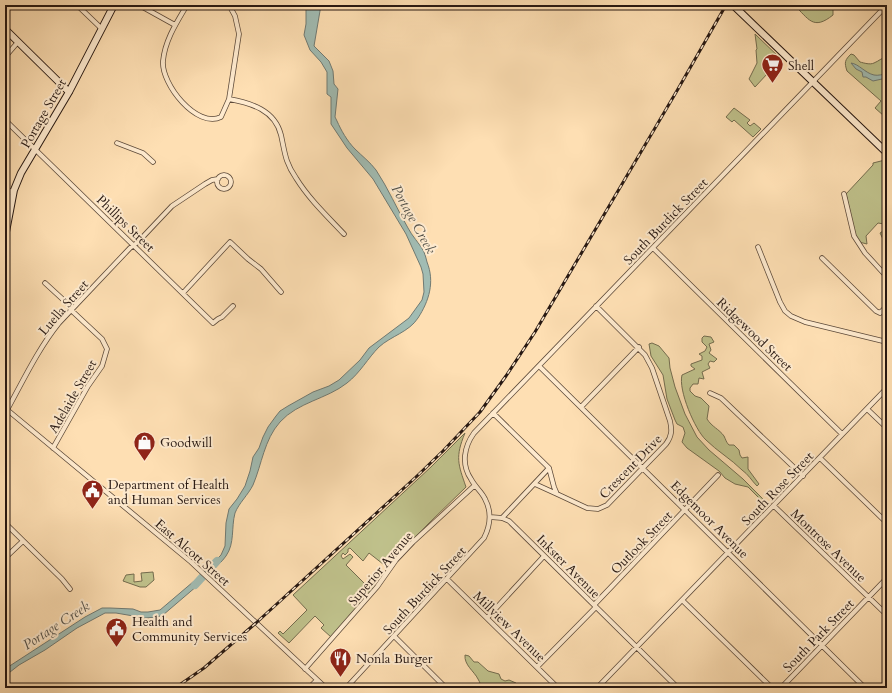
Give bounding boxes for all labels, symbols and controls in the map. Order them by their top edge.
supermarket icon: Shell [760,52,786,85]
place label: Shell [788,57,815,75]
street label: Portage Street [17,76,71,151]
street label: South Burdick Street [620,174,712,269]
water label: Portage Creek [387,181,440,257]
street label: Phillips Street [92,191,158,256]
street label: Luella Street [35,276,93,339]
street label: Ridgewood Street [712,294,796,376]
street label: Adelaide Street [45,356,101,437]
shop icon: Goodwill [132,429,158,462]
street label: Crescent Drive [595,430,666,503]
place label: Goodwill [160,434,213,452]
street label: South Rose Street [738,448,818,530]
place label: Department of Health and Human Services [108,476,229,509]
street label: Edgemoor Avenue [666,477,752,563]
public building icon: Department of Health and Human Services [80,478,106,511]
street label: Montrose Avenue [787,505,870,586]
street label: Outlook Street [607,507,677,578]
street label: East Alcott Street [151,515,234,590]
street label: Superior Avenue [344,527,417,610]
street label: Inkster Avenue [532,531,604,603]
street label: South Burdick Street [379,543,470,639]
street label: Millview Avenue [469,587,550,666]
street label: South Park Street [779,595,858,676]
water label: Portage Creek [19,597,93,654]
place label: Health and Community Services [132,613,247,646]
public building icon: Health and Community Services [103,615,129,648]
restaurant icon: Nonla Burger [327,645,353,678]
place label: Nonla Burger [356,650,433,668]

